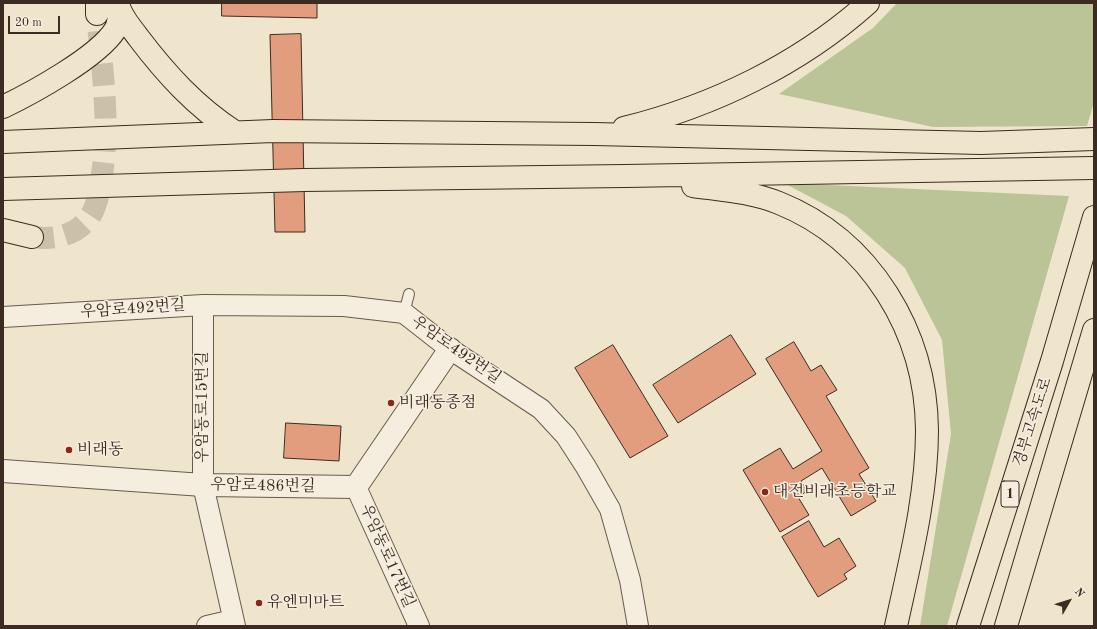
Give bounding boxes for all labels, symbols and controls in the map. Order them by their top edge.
scale bar [10,8,62,34]
text: 20 m [15,17,42,29]
street label: 우암로492번길 [80,296,186,322]
street label: 우암로492번길 [407,312,505,388]
street label: 우암동로15번길 [193,351,213,463]
street label: 경부고속도로 [1010,375,1056,469]
place label: 비래동종점 [399,393,476,413]
marker: 비래동종점 [386,398,396,408]
place label: 비래동 [77,440,123,460]
marker: 비래동 [64,445,74,455]
street label: 우암로486번길 [210,475,316,497]
road number: 1 [1001,481,1019,507]
place label: 대전비래초등학교 [773,482,897,502]
marker: 대전비래초등학교 [760,487,770,497]
street label: 우암동로17번길 [356,501,418,611]
north arrow [1049,581,1089,621]
text: N [1072,586,1086,600]
place label: 유엔미마트 [267,593,344,613]
marker: 유엔미마트 [254,598,264,608]

